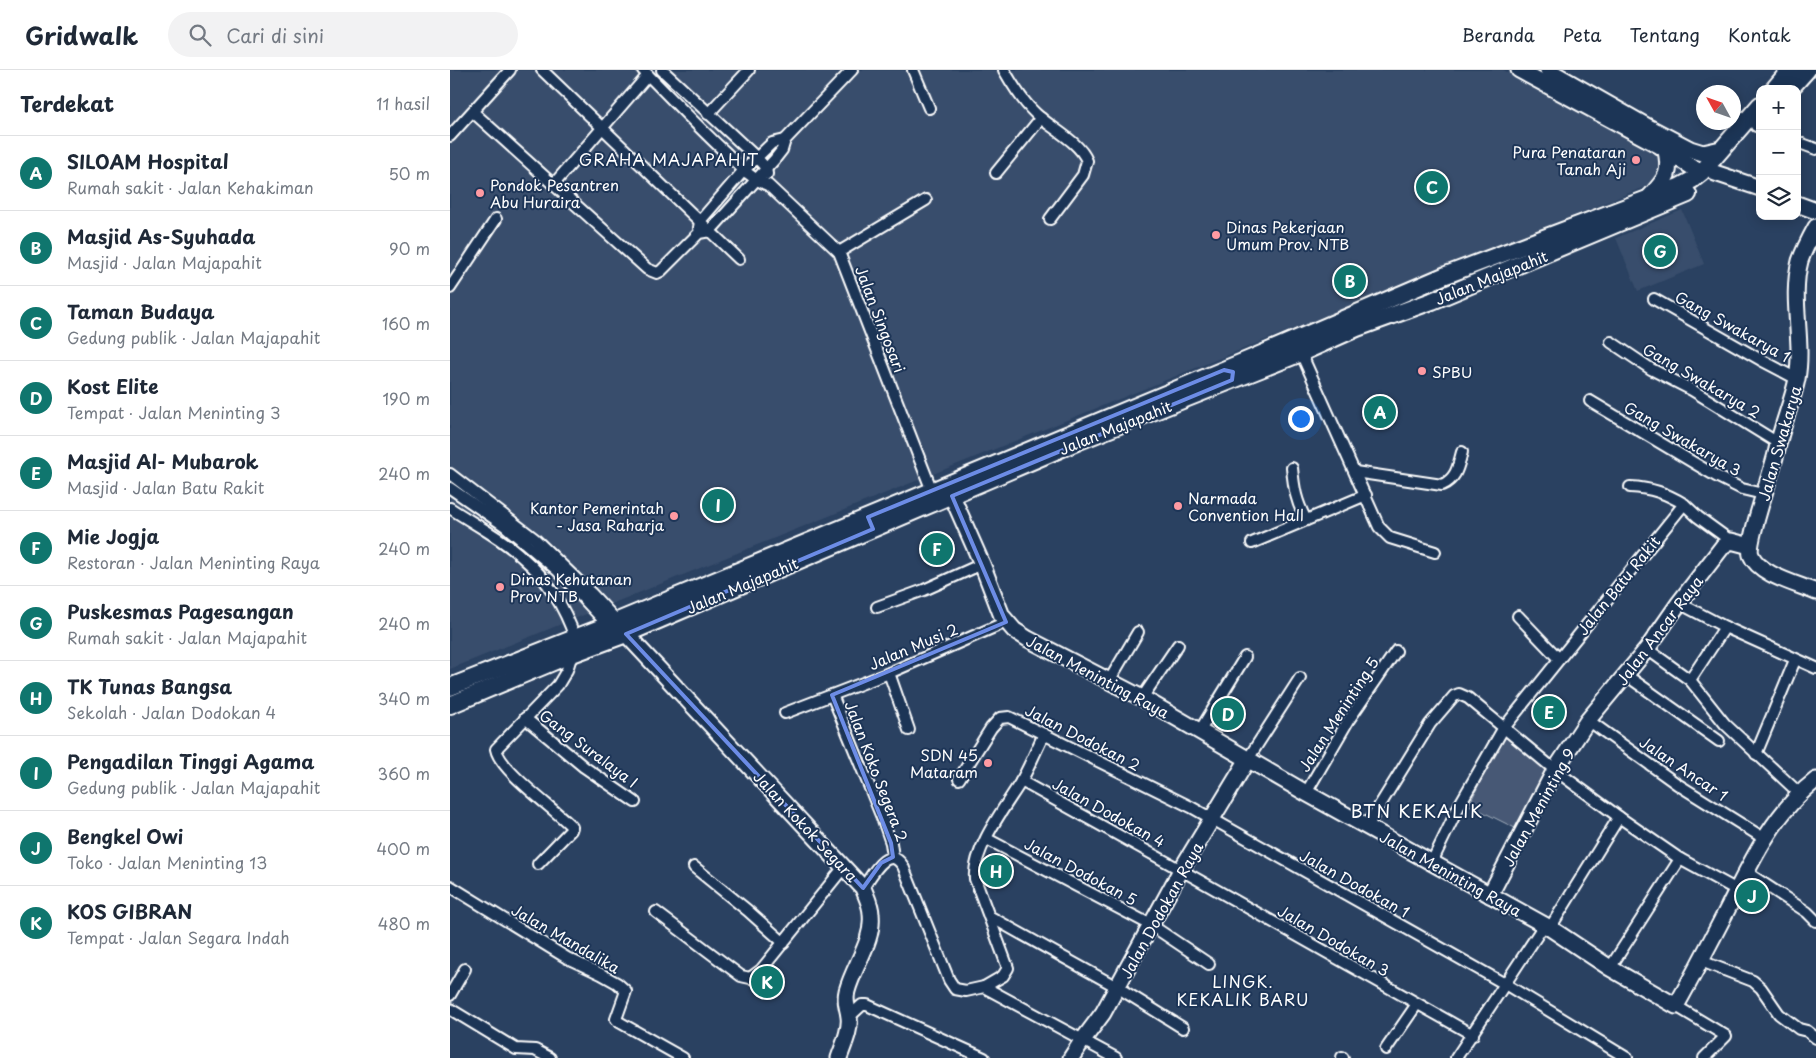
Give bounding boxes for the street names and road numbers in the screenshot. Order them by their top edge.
street label: Jalan Majapahit [1431,244,1551,310]
street label: Jalan Singosari [850,262,912,376]
street label: Gang Swakarya 1 [1671,285,1795,367]
street label: Gang Swakarya 2 [1639,337,1765,423]
street label: Jalan Swakarya [1752,382,1807,503]
street label: Jalan Majapahit [1055,394,1175,460]
street label: Gang Swakarya 3 [1620,395,1746,481]
street label: Jalan Batu Rakit [1571,530,1665,640]
street label: Jalan Majapahit [682,551,802,619]
street label: Jalan Ancar Raya [1610,570,1708,690]
street label: Jalan Musi 2 [865,617,961,675]
street label: Jalan Meninting Raya [1022,629,1174,724]
street label: Jalan Meninting 5 [1292,652,1384,776]
street label: Jalan Koko Segera 2 [840,697,914,845]
street label: Jalan Dodokan 2 [1021,698,1145,776]
street label: Gang Suralaya I [535,703,643,793]
street label: Jalan Ancar 1 [1635,730,1733,806]
street label: Jalan Meninting 9 [1496,744,1580,870]
street label: Jalan Kokok Segara [748,765,864,887]
street label: Jalan Dodokan 4 [1048,771,1170,853]
street label: Jalan Meninting Raya [1376,824,1527,922]
street label: Jalan Dodokan 5 [1021,832,1141,910]
street label: Jalan Dodokan Raya [1114,837,1208,982]
street label: Jalan Dodokan 1 [1296,843,1414,923]
street label: Jalan Mandalika [508,898,625,979]
street label: Jalan Dodokan 3 [1274,899,1394,981]

